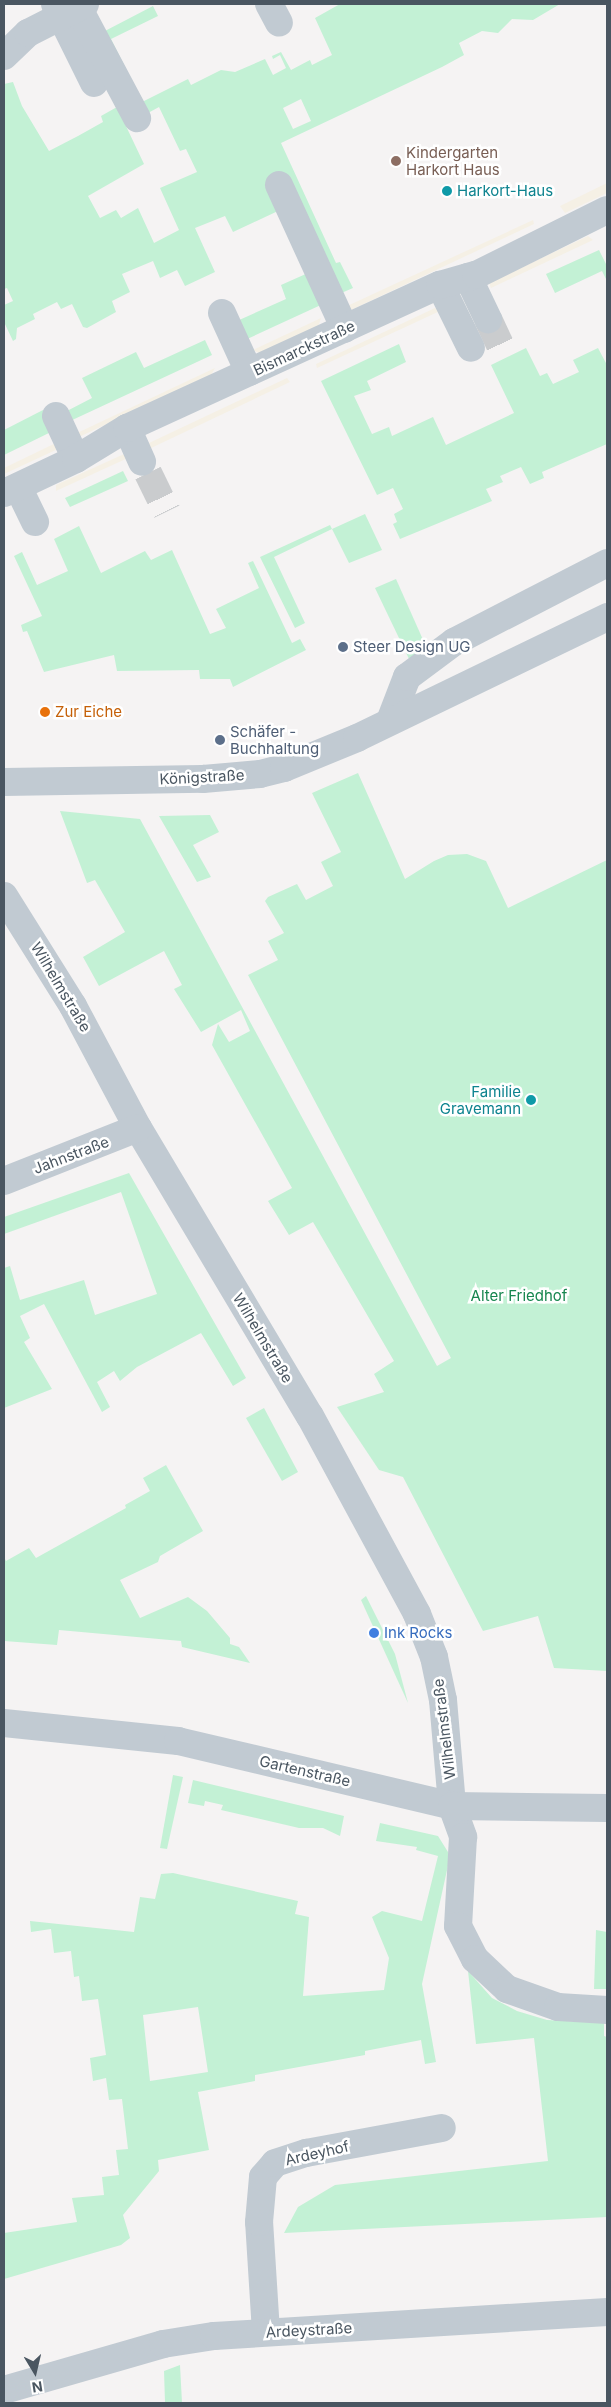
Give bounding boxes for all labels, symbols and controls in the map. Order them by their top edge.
place label: Kindergarten Harkort Haus [406,143,500,178]
marker: Kindergarten Harkort Haus [390,155,402,167]
place label: Harkort-Haus [457,182,553,200]
marker: Harkort-Haus [441,185,453,197]
street label: Bismarckstraße [250,317,358,379]
place label: Steer Design UG [353,638,470,656]
marker: Steer Design UG [337,641,349,653]
place label: Zur Eiche [55,703,122,721]
marker: Zur Eiche [39,706,51,718]
place label: Schäfer - Buchhaltung [230,722,319,757]
marker: Schäfer - Buchhaltung [214,734,226,746]
street label: Königstraße [159,766,245,788]
street label: Wilhelmstraße [27,939,95,1035]
place label: Familie Gravemann [440,1082,521,1117]
marker: Familie Gravemann [525,1094,537,1106]
street label: Jahnstraße [31,1132,111,1178]
park label: Alter Friedhof [471,1287,567,1305]
street label: Wilhelmstraße [229,1290,297,1386]
place label: Ink Rocks [384,1624,452,1642]
marker: Ink Rocks [368,1627,380,1639]
street label: Wilhelmstraße [429,1678,459,1780]
street label: Gartenstraße [258,1752,352,1790]
street label: Ardeyhof [283,2137,351,2169]
street label: Ardeystraße [265,2319,353,2341]
north arrow [10,2347,60,2397]
text: N [31,2378,44,2397]

